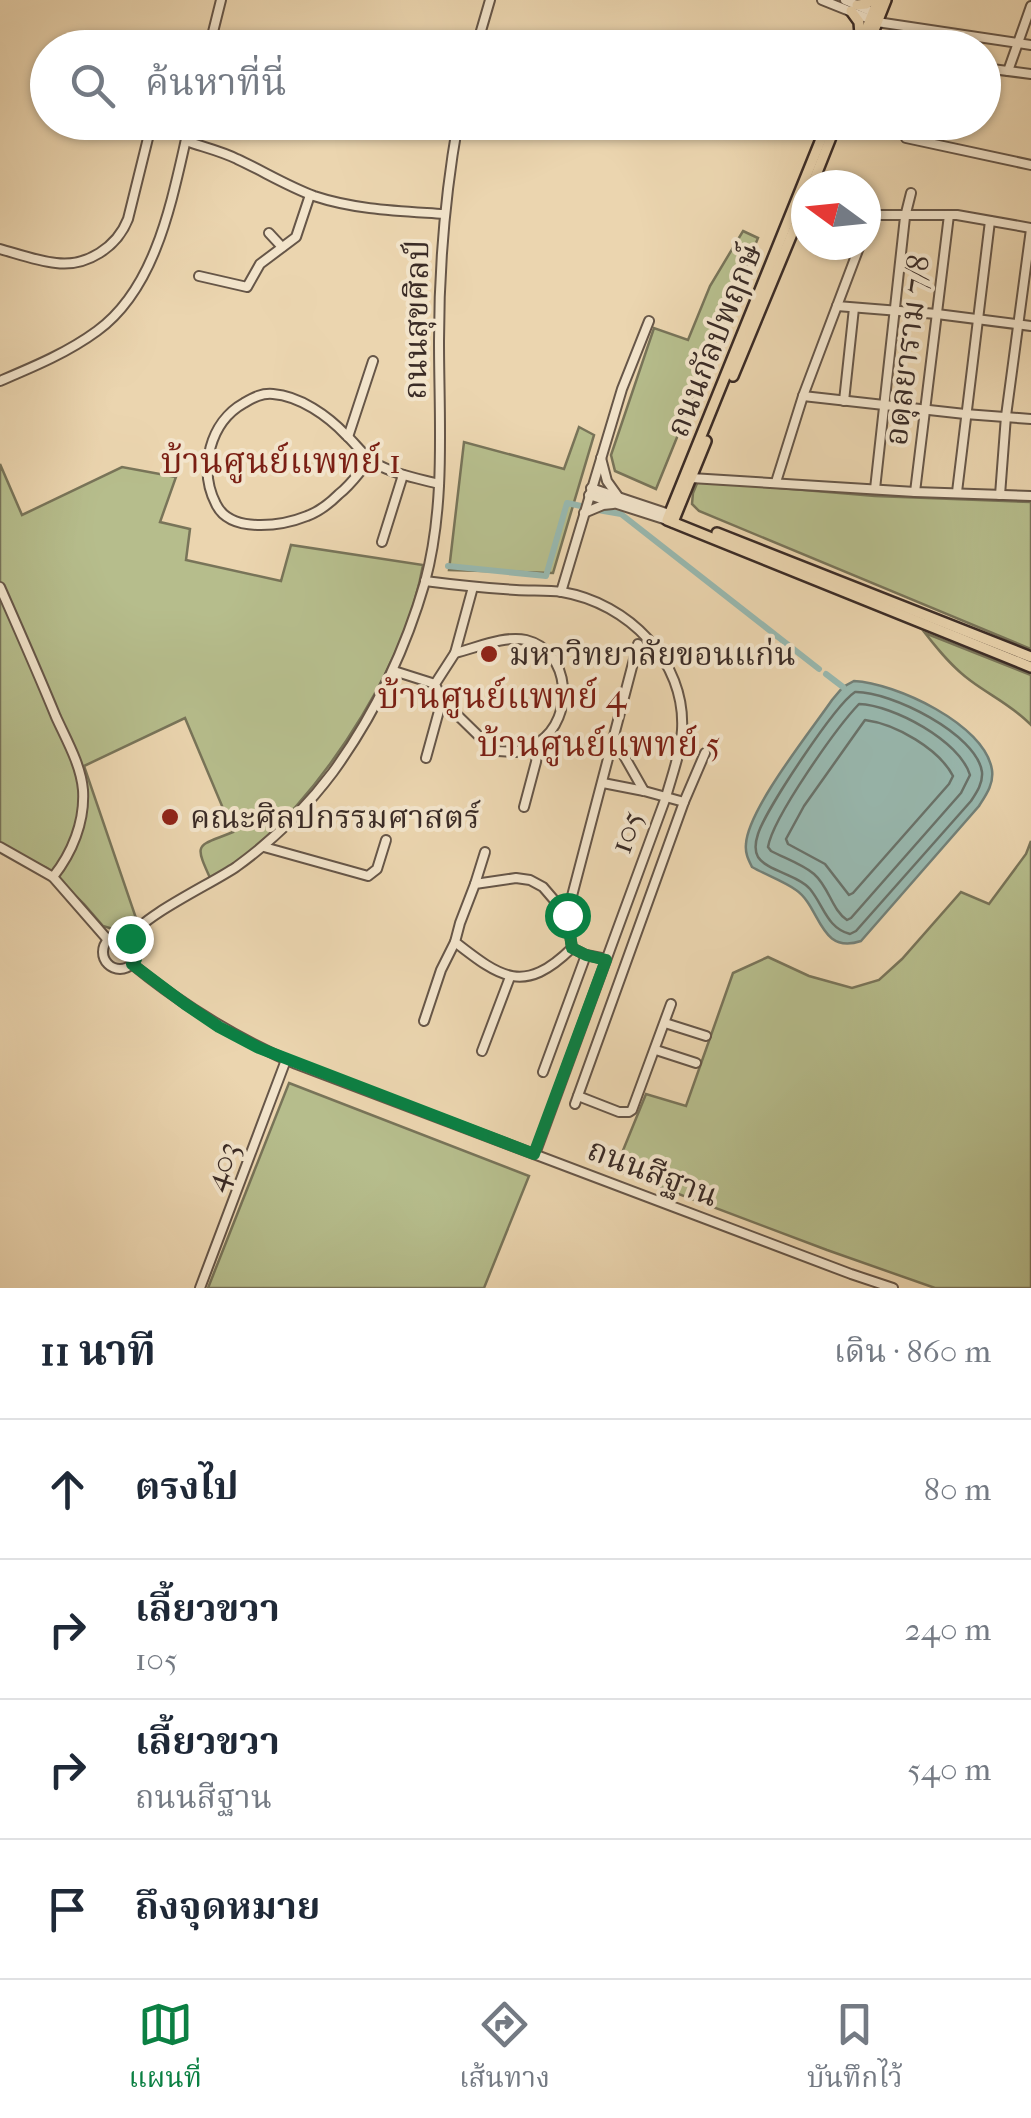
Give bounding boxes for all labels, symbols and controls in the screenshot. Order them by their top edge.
search box [30,30,1001,140]
icon: search [65,58,120,113]
text: ค้นหาที่นี่ [145,60,286,105]
north arrow [791,170,881,260]
street label: ถนนกัลปพฤกษ์ [659,238,770,442]
street label: ถนนสุขศิลป์ [397,240,438,400]
street label: อดุลยาราม 7/8 [877,253,940,448]
district label: บ้านศูนย์แพทย์ 1 [161,441,401,484]
place label: มหาวิทยาลัยขอนแก่น [509,636,796,673]
marker: มหาวิทยาลัยขอนแก่น [478,643,500,665]
district label: บ้านศูนย์แพทย์ 4 [378,676,628,719]
district label: บ้านศูนย์แพทย์ 5 [477,724,721,767]
place label: คณะศิลปกรรมศาสตร์ [190,799,481,836]
marker: คณะศิลปกรรมศาสตร์ [159,806,181,828]
street label: 105 [602,806,651,859]
route start [545,893,591,939]
route end [108,916,154,962]
street label: ถนนสีฐาน [582,1131,723,1215]
street label: 403 [196,1137,247,1196]
text: 11 นาที [40,1327,156,1376]
text: เดิน · 860 m [834,1333,991,1370]
icon: ahead [40,1462,95,1517]
text: ตรงไป [135,1464,239,1509]
text: 80 m [924,1471,991,1508]
text: เลี้ยวขวา [135,1586,280,1631]
icon: right [40,1602,95,1657]
text: 240 m [905,1611,991,1648]
text: 105 [135,1641,178,1678]
text: เลี้ยวขวา [135,1719,280,1764]
icon: right [40,1742,95,1797]
text: 540 m [907,1751,991,1788]
text: ถนนสีฐาน [135,1779,272,1816]
icon: arrive [40,1882,95,1937]
text: ถึงจุดหมาย [135,1884,320,1929]
tab: แผนที่ [129,1997,202,2102]
tab: เส้นทาง [459,1997,550,2102]
tab: บันทึกไว้ [807,1997,902,2102]

